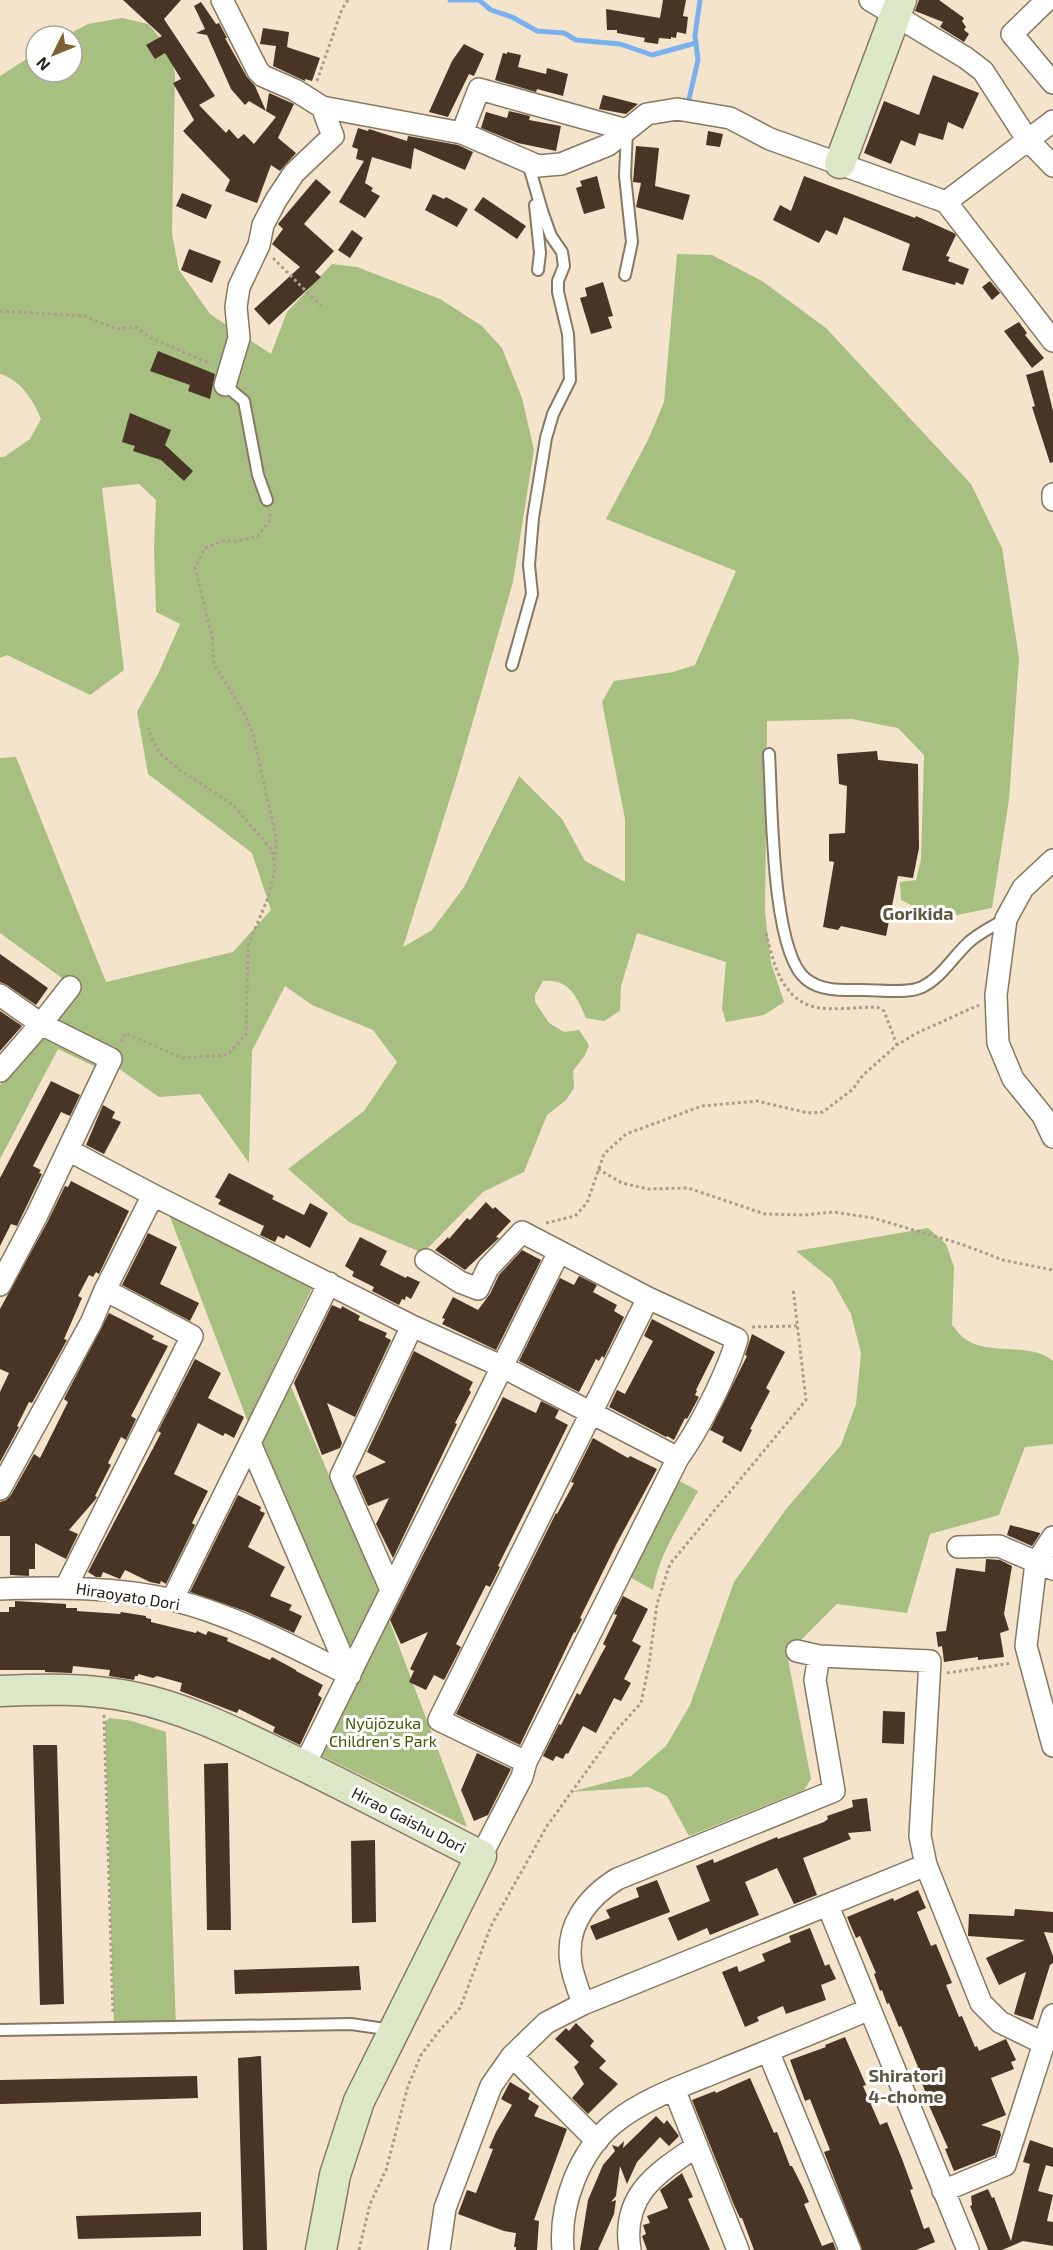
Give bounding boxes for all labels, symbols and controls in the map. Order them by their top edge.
north arrow [24,24,84,84]
text: N [32,54,54,75]
district label: Gorikida [883,902,953,924]
street label: Hiraoyato Dori [75,1578,181,1613]
park label: Nyūjōzuka Children's Park [329,1713,437,1750]
street label: Hirao Gaishu Dori [349,1783,469,1857]
district label: Shiratori 4-chome [868,2064,944,2107]

